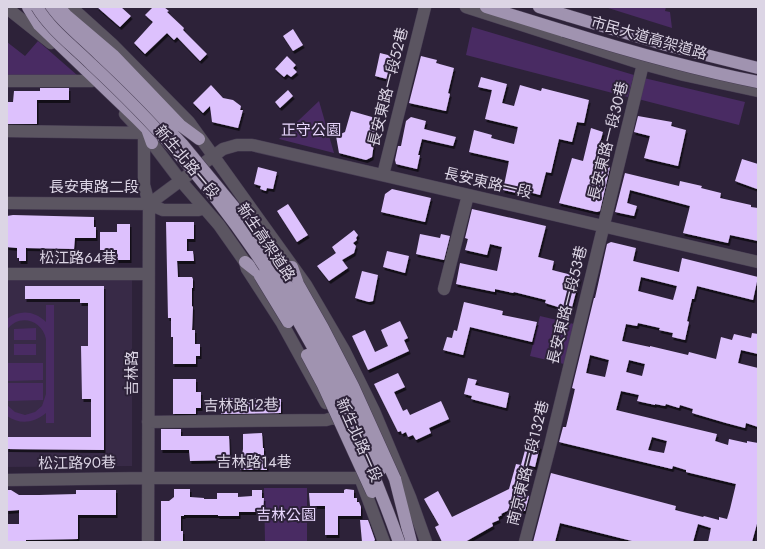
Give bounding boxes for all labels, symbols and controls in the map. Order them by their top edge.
street label: 市民大道高架道路 [588,11,710,65]
street label: 長安東路一段52巷 [363,25,413,149]
street label: 長安東路一段30巷 [583,79,633,203]
park label: 正守公園 [281,119,341,141]
street label: 新生北路一段 [150,120,224,204]
street label: 長安東路一段 [442,162,534,204]
street label: 長安東路二段 [49,176,139,198]
street label: 新生高架道路 [232,199,300,285]
street label: 長安東路一段53巷 [542,243,592,367]
street label: 松江路64巷 [39,247,117,269]
street label: 吉林路 [121,350,143,396]
street label: 吉林路12巷 [203,393,279,417]
street label: 新生北路一段 [331,394,387,486]
street label: 南京東路一段132巷 [502,398,554,528]
street label: 松江路90巷 [38,451,116,475]
street label: 吉林路14巷 [216,451,292,473]
park label: 吉林公園 [256,504,316,526]

